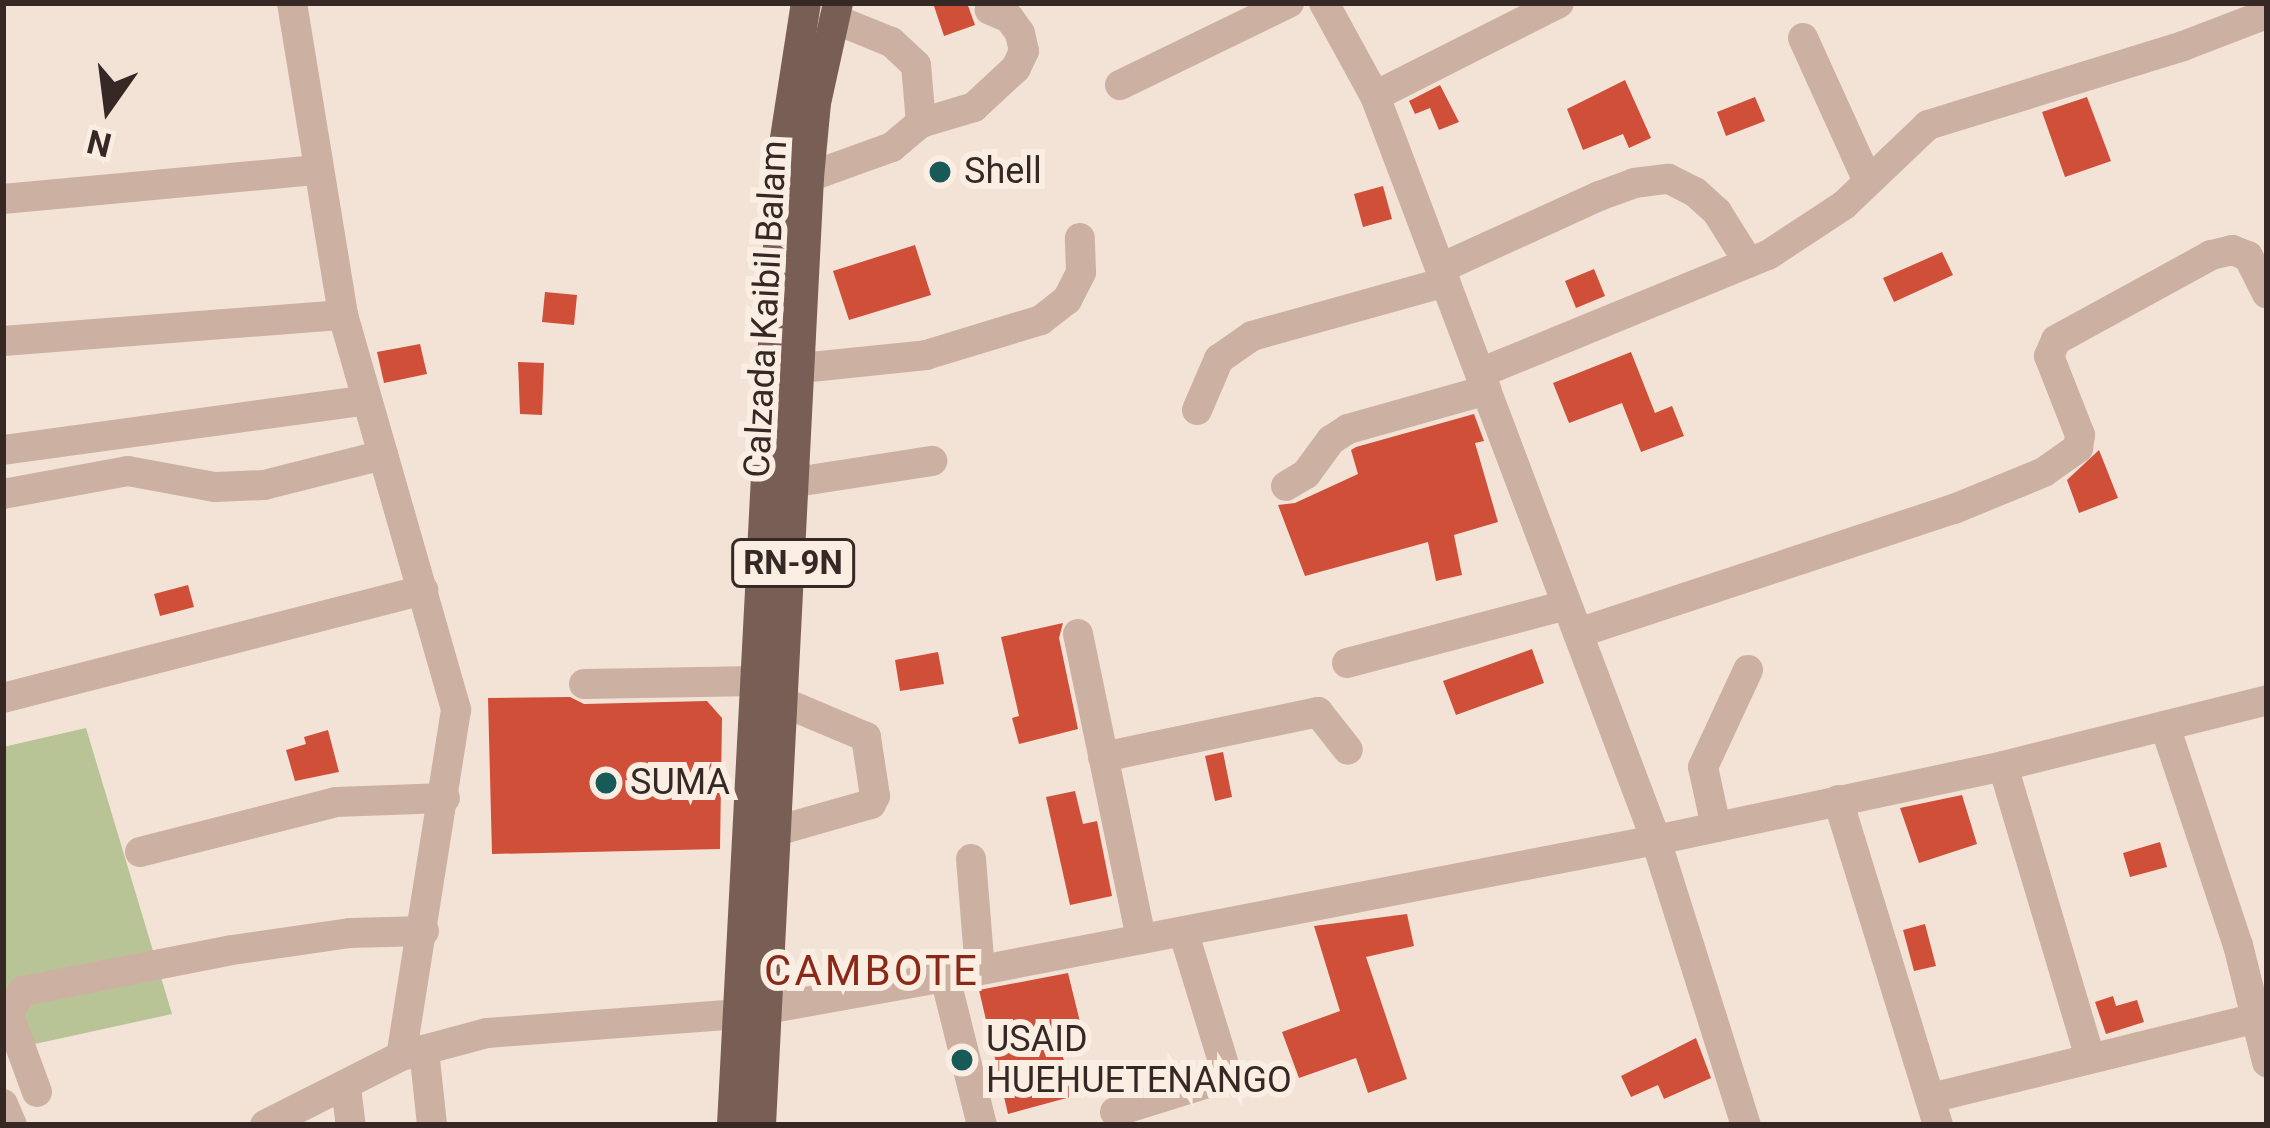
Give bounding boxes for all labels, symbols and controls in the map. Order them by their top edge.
north arrow [48,48,168,168]
text: N [83,122,115,165]
street label: Calzada Kaibil Balam [736,139,796,479]
place label: Shell [964,150,1042,194]
marker: Shell [927,159,953,185]
road number: RN-9N [730,536,856,590]
place label: SUMA [630,761,730,805]
marker: SUMA [593,770,619,796]
district label: CAMBOTE [764,946,980,996]
place label: USAID HUEHUETENANGO [986,1017,1292,1102]
marker: USAID HUEHUETENANGO [949,1047,975,1073]

